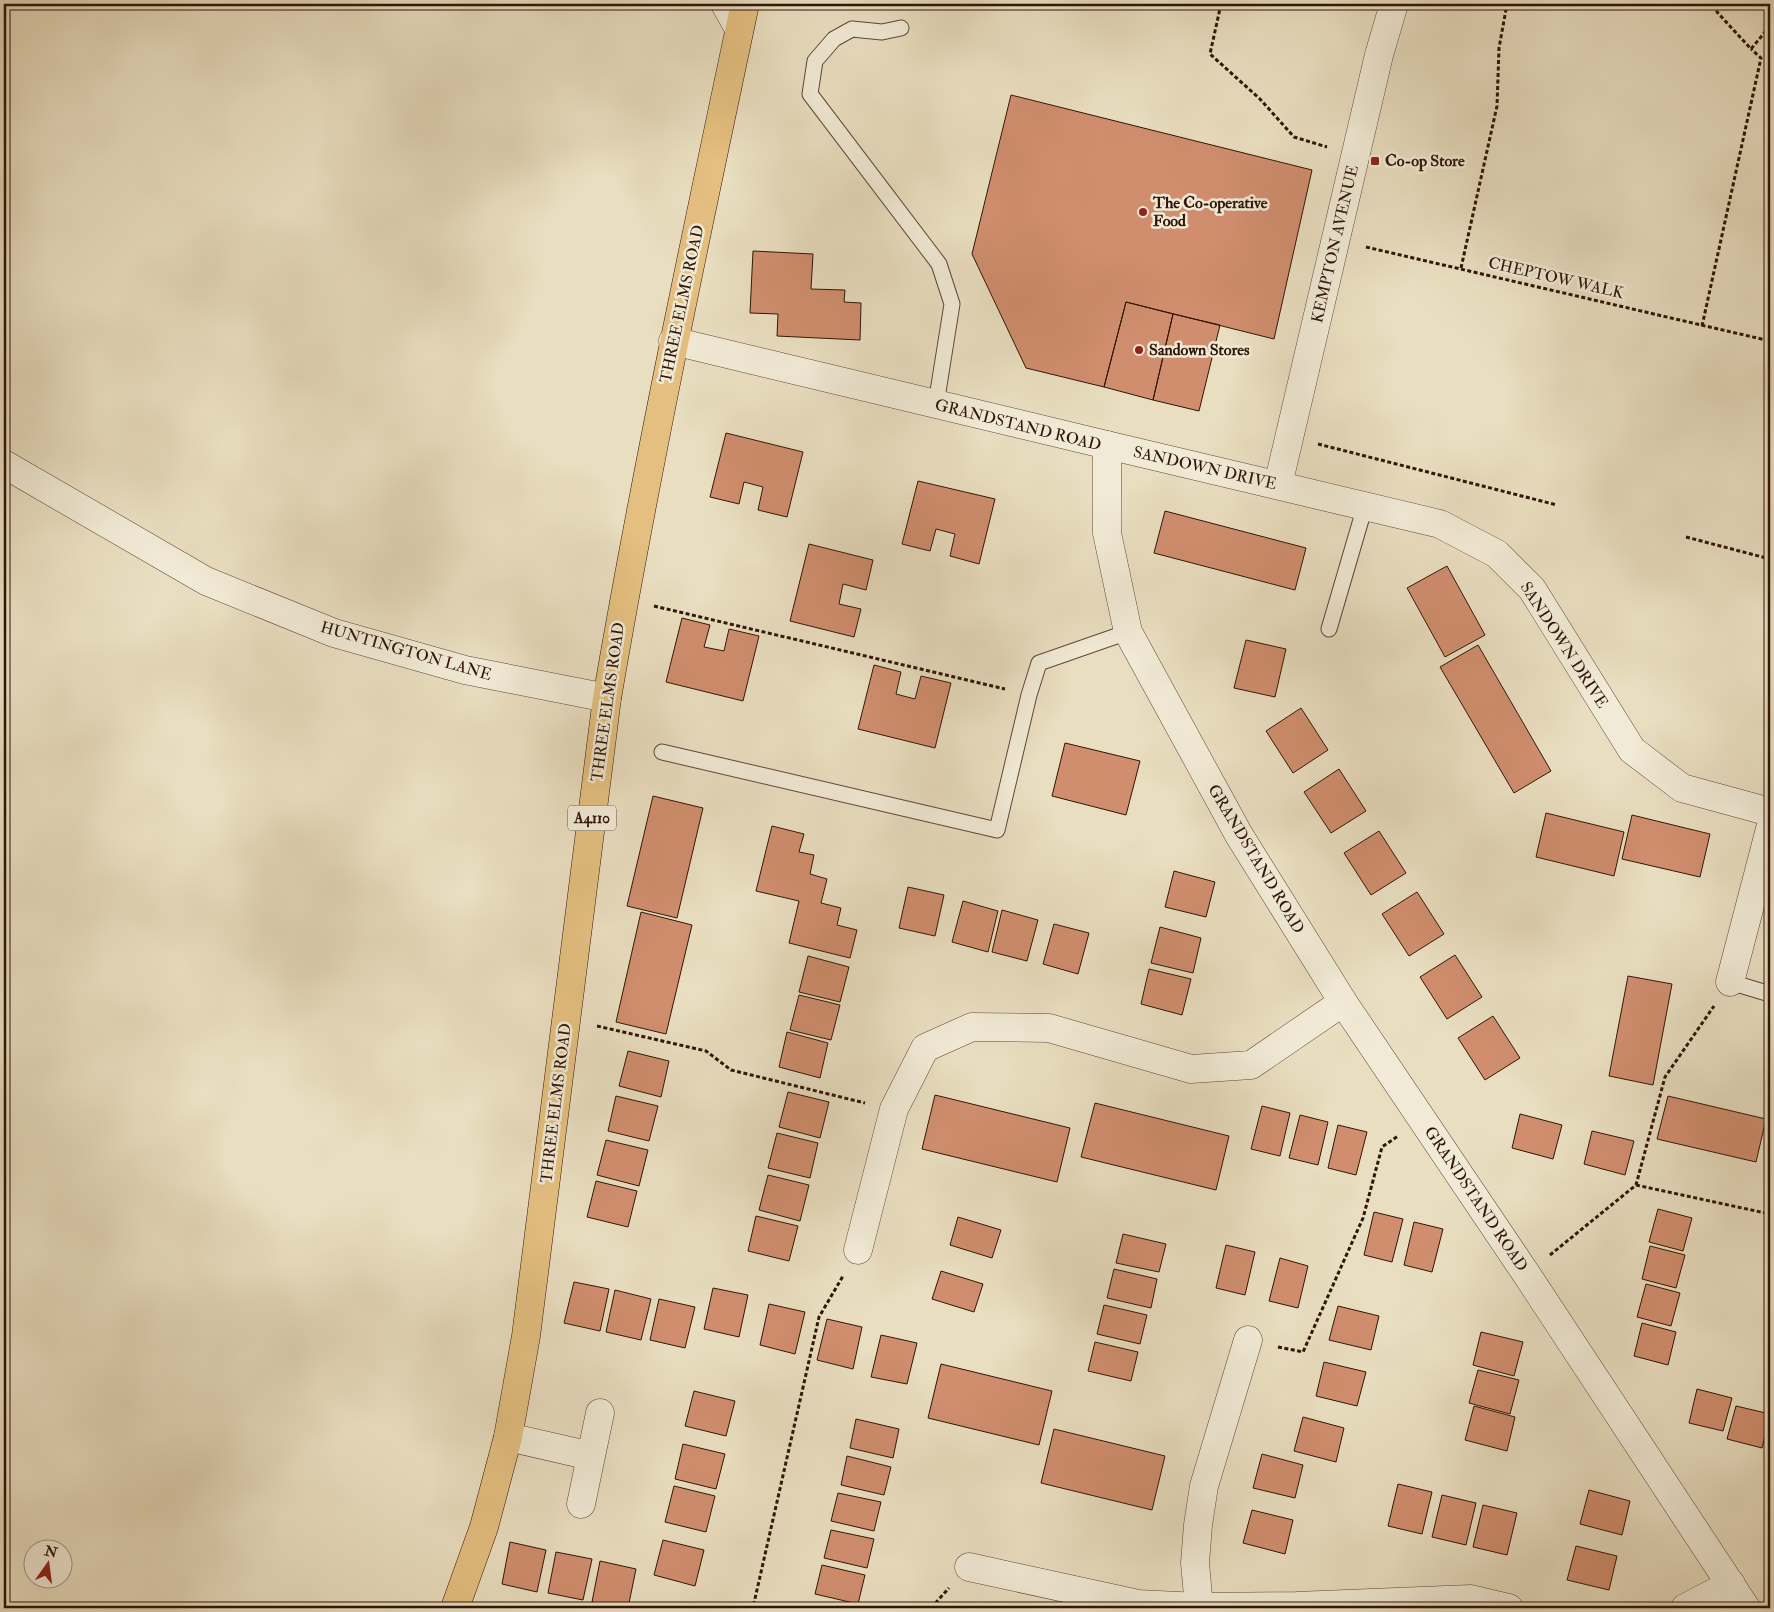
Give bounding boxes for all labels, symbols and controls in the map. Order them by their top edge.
place label: Co-op Store [1385,151,1465,172]
marker: Co-op Store [1369,155,1381,167]
street label: KEMPTON AVENUE [1307,163,1363,325]
place label: The Co-operative Food [1152,193,1268,231]
marker: The Co-operative Food [1137,206,1149,218]
street label: THREE ELMS ROAD [655,223,709,385]
street label: CHEPTOW WALK [1486,253,1626,303]
place label: Sandown Stores [1149,340,1250,360]
marker: Sandown Stores [1133,344,1145,356]
street label: GRANDSTAND ROAD [933,395,1103,455]
street label: SANDOWN DRIVE [1131,442,1279,494]
street label: SANDOWN DRIVE [1516,578,1612,712]
street label: HUNTINGTON LANE [318,617,494,685]
street label: THREE ELMS ROAD [587,621,629,783]
street label: GRANDSTAND ROAD [1203,781,1309,937]
road number: A4110 [568,806,616,830]
street label: THREE ELMS ROAD [536,1022,576,1184]
street label: GRANDSTAND ROAD [1420,1123,1532,1275]
north arrow [22,1540,72,1590]
text: N [42,1542,60,1562]

